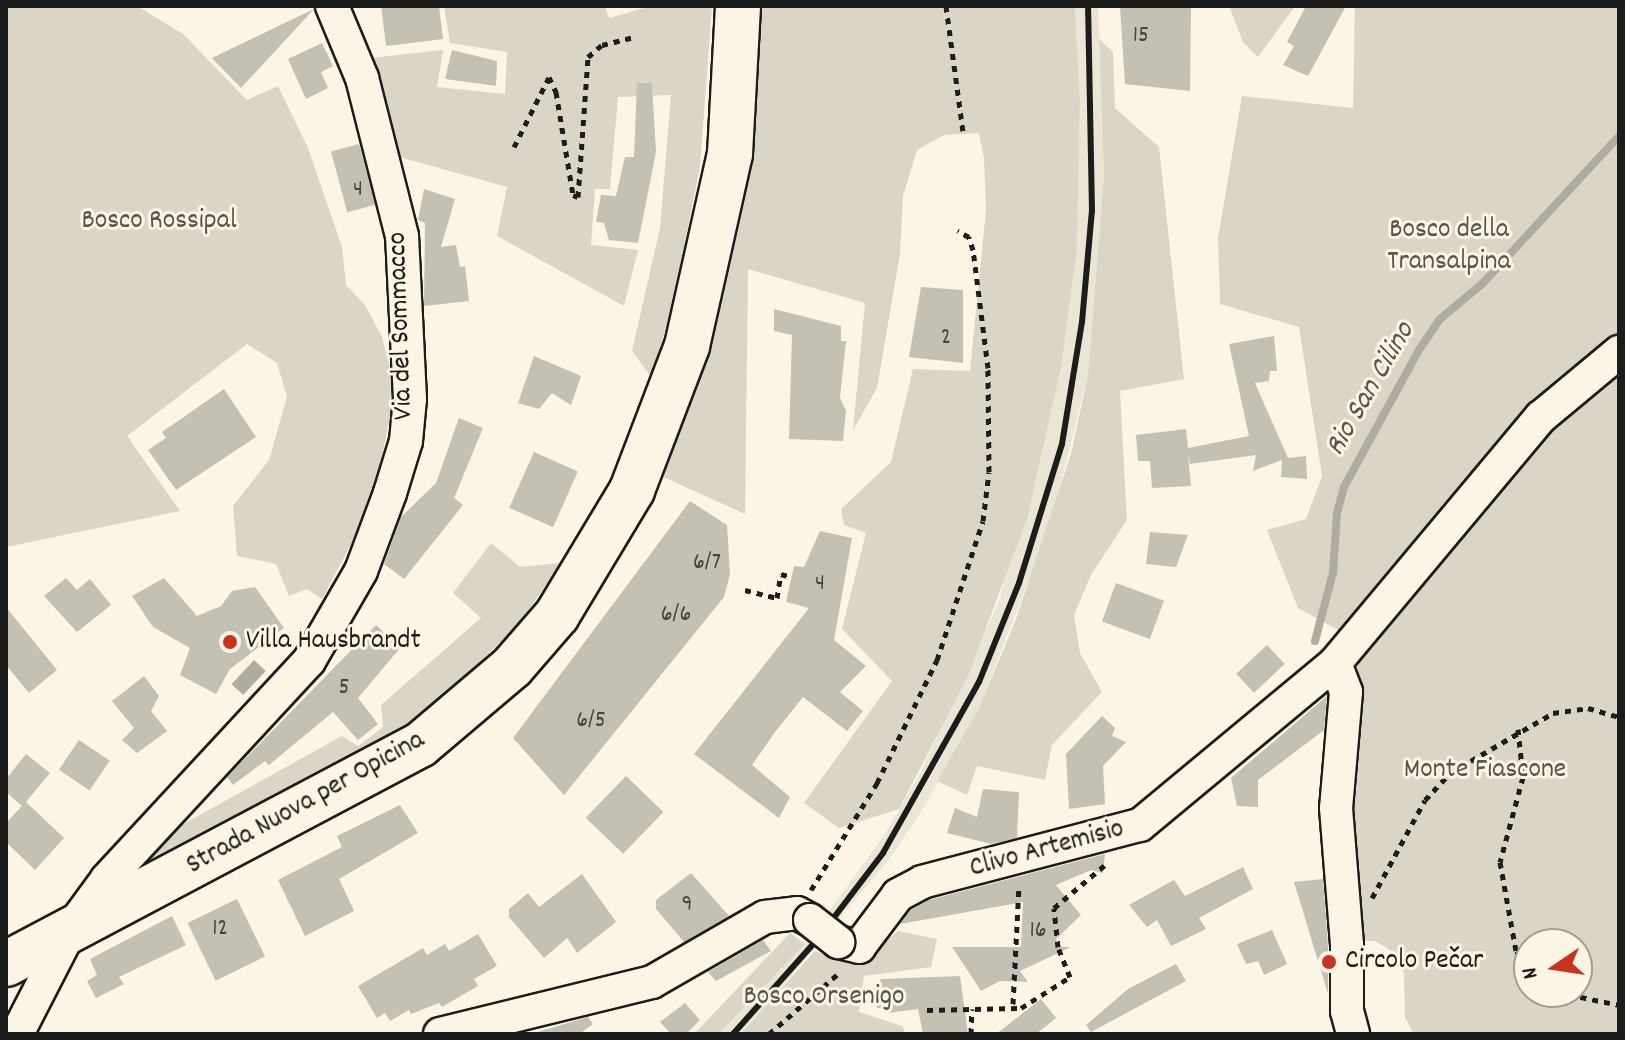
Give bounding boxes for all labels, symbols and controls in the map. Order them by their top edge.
house number: 15 [1133,23,1149,51]
house number: 4 [353,177,363,205]
park label: Bosco Rossipal [81,205,237,239]
park label: Bosco della Transalpina [1387,214,1511,280]
street label: Via del Sommacco [382,231,422,421]
water label: Rio San Cilino [1319,317,1425,463]
house number: 2 [941,325,951,353]
house number: 6/7 [693,550,721,578]
house number: 4 [815,571,825,599]
house number: 6/6 [661,602,691,630]
place label: Villa Hausbrandt [246,625,421,659]
marker: Villa Hausbrandt [221,633,239,651]
house number: 5 [338,675,350,703]
house number: 6/5 [576,708,606,736]
street label: Strada Nuova per Opicina [181,725,431,883]
park label: Monte Fiascone [1404,754,1566,788]
street label: Clivo Artemisio [966,813,1128,887]
house number: 9 [682,892,692,920]
house number: 12 [212,916,228,944]
house number: 16 [1029,918,1047,946]
north arrow [1513,928,1593,1008]
place label: Circolo Pečar [1345,945,1483,979]
marker: Circolo Pečar [1320,953,1338,971]
text: N [1515,964,1547,982]
park label: Bosco Orsenigo [744,981,904,1015]

